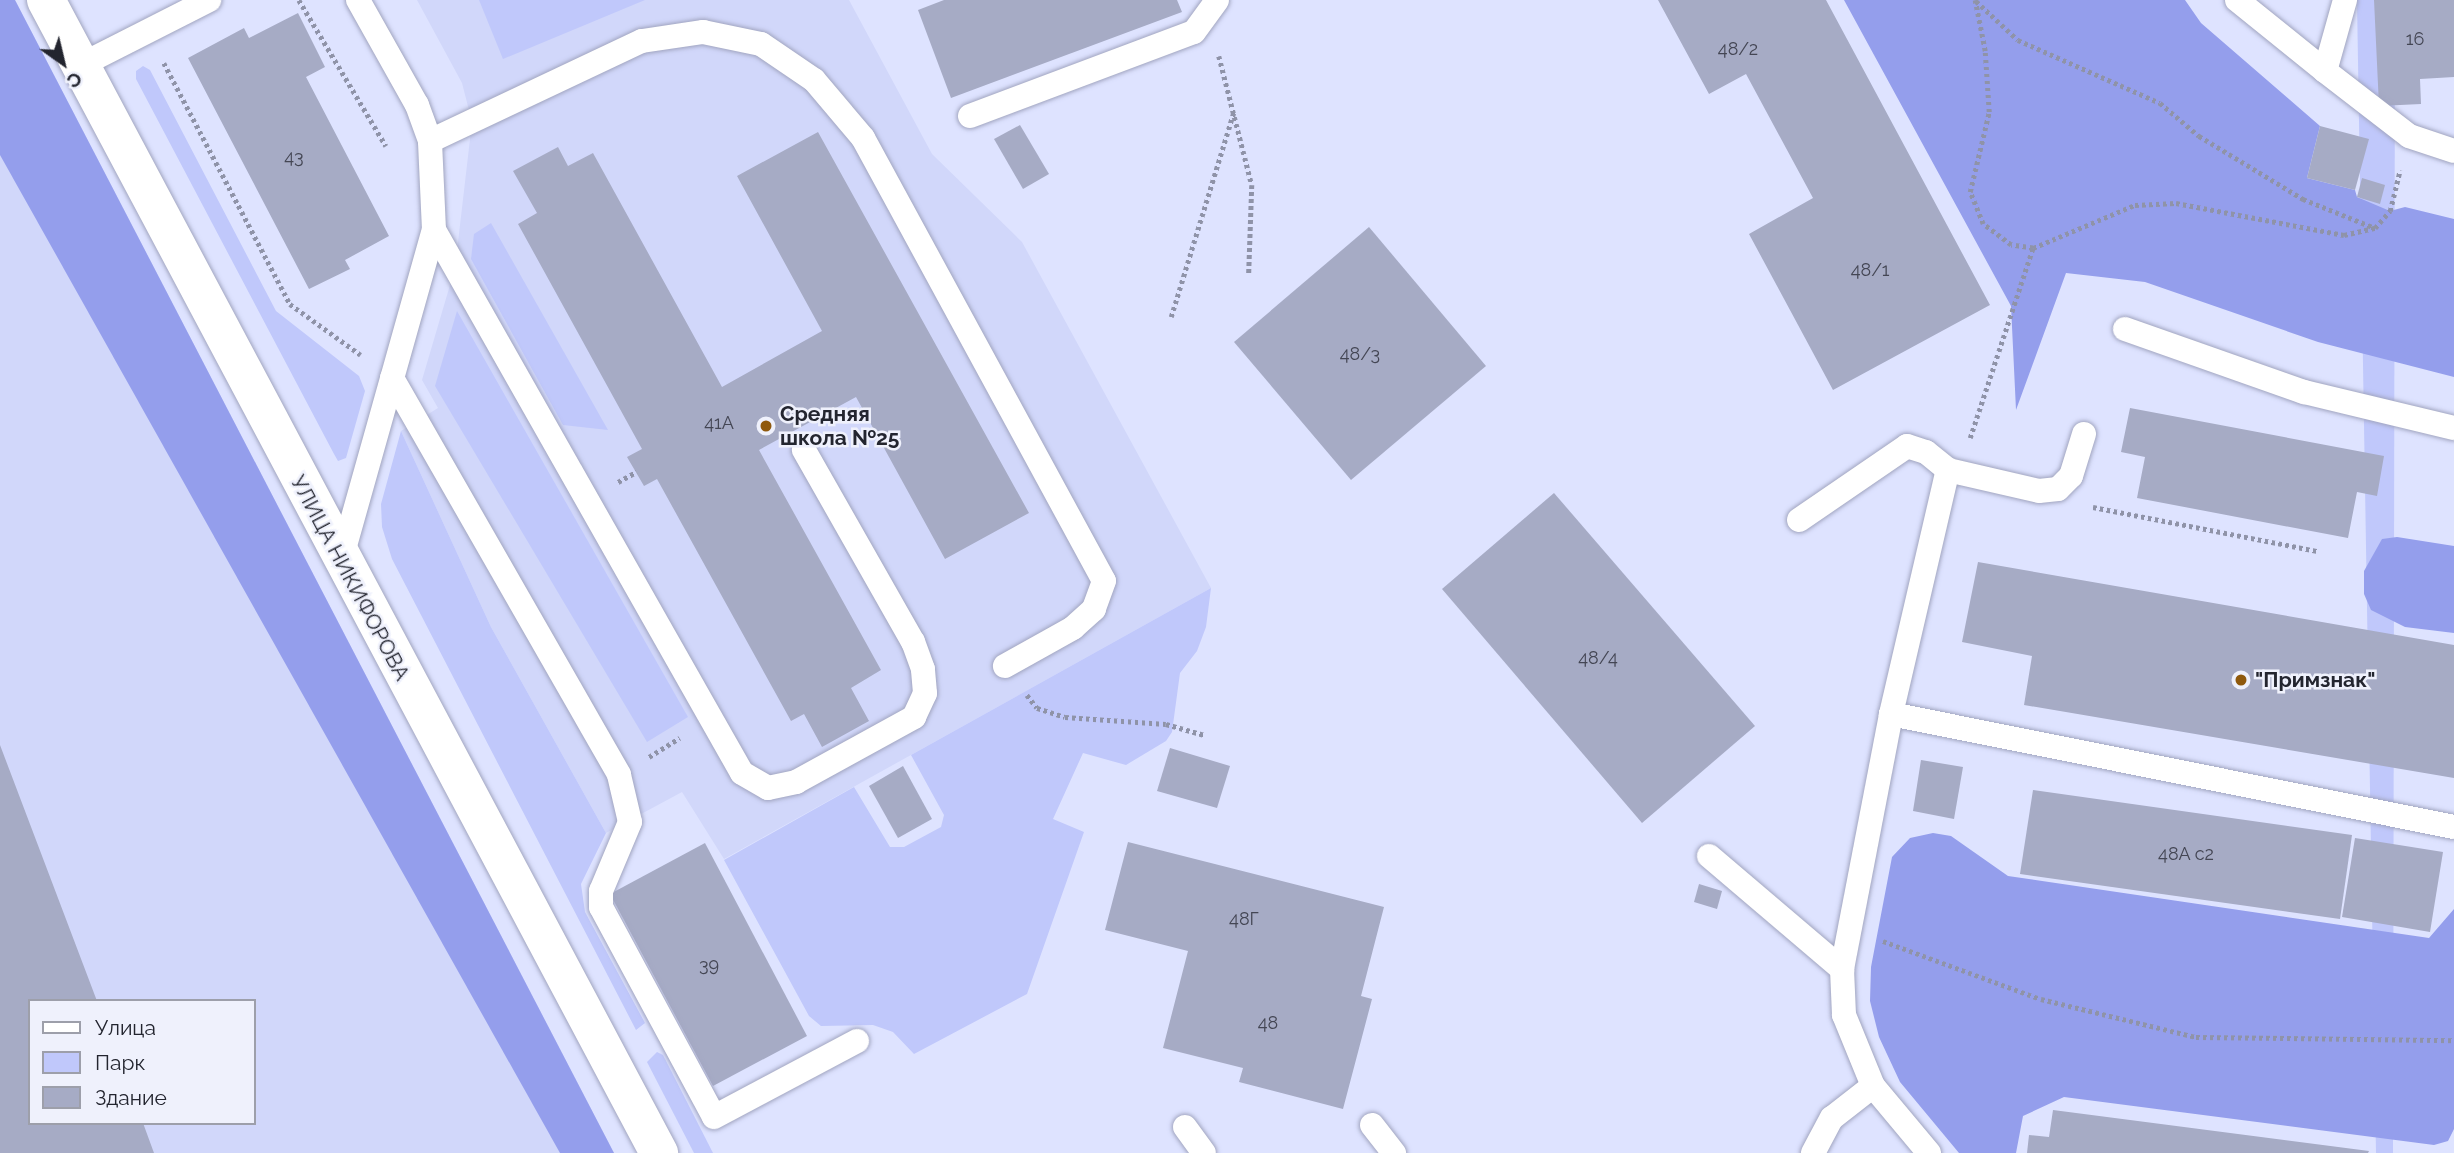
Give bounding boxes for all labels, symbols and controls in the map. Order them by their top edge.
north arrow [28,28,98,98]
house number: 16 [2406,28,2424,50]
house number: 48/2 [1718,38,1758,60]
text: С [63,68,86,93]
house number: 43 [284,146,304,168]
house number: 48/1 [1851,259,1889,281]
house number: 48/3 [1340,343,1380,365]
place label: Средняя школа №25 [780,401,899,451]
house number: 41А [704,412,734,434]
marker: Средняя школа №25 [758,418,774,434]
street label: УЛИЦА НИКИФОРОВА [285,471,415,685]
house number: 48/4 [1578,647,1618,669]
place label: "Примзнак" [2255,667,2375,693]
marker: "Примзнак" [2233,672,2249,688]
house number: 48А с2 [2158,843,2214,865]
house number: 48Г [1229,908,1259,930]
house number: 39 [699,954,719,976]
legend [28,999,256,1125]
house number: 48 [1258,1012,1278,1034]
text: Улица [95,1015,156,1040]
text: Парк [95,1050,145,1075]
text: Здание [95,1085,167,1110]

